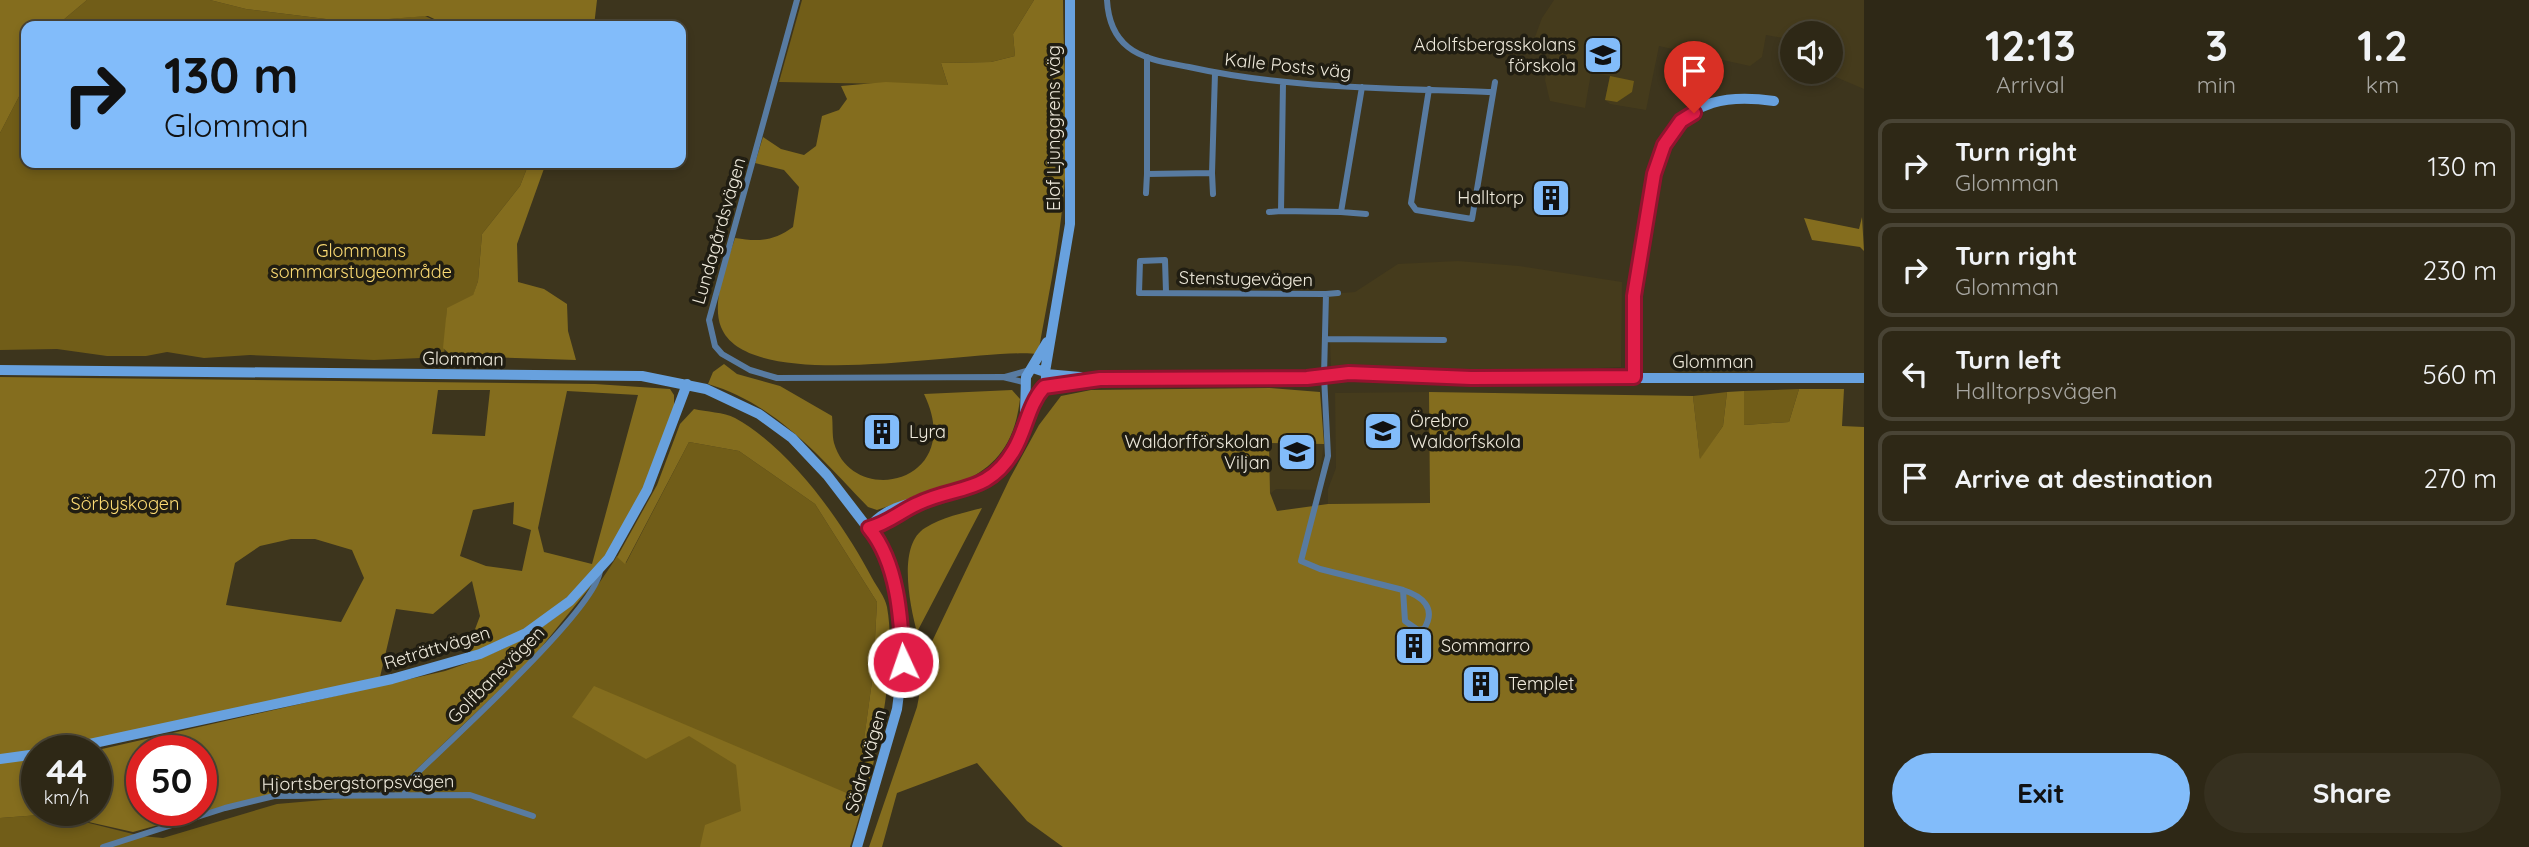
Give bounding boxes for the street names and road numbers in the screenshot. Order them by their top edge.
street label: Elof Ljunggrens väg [1042,45,1065,211]
street label: Kalle Posts väg [1223,47,1353,84]
street label: Lundagårdsvägen [687,155,750,307]
street label: Stenstugevägen [1179,266,1313,291]
street label: Glomman [422,346,504,371]
street label: Glomman [1672,350,1754,373]
street label: Reträttvägen [381,620,493,675]
street label: Golfbanevägen [442,621,549,728]
street label: Södra vägen [840,707,891,815]
street label: Hjortsbergstorpsvägen [261,769,455,796]

